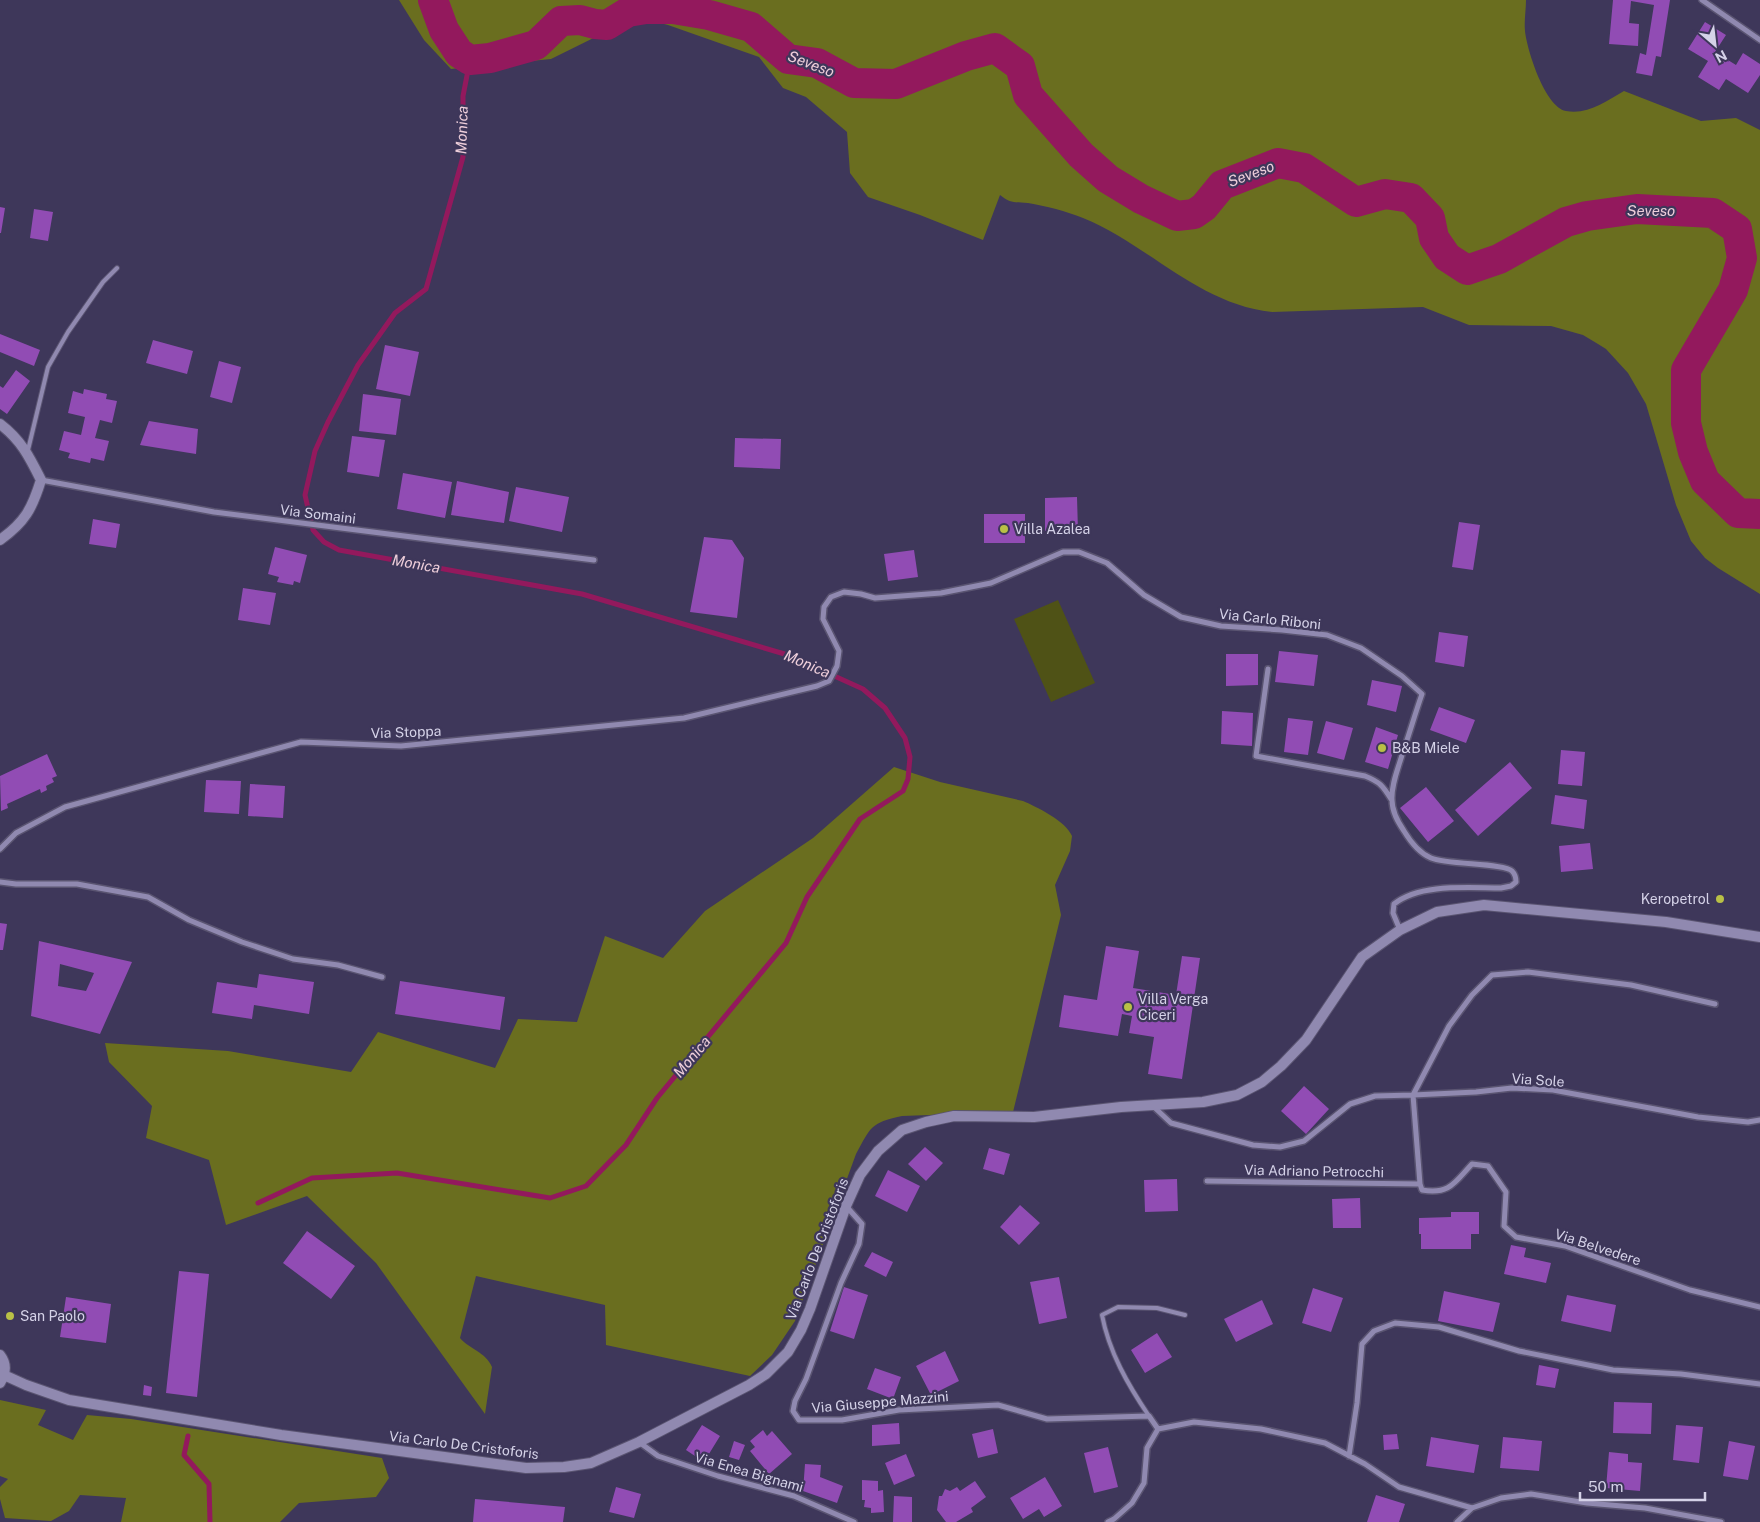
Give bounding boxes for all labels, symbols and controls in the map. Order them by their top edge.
north arrow [1690,20,1740,70]
water label: Seveso [786,47,837,80]
text: N [1713,47,1730,66]
water label: Monica [452,105,471,155]
water label: Seveso [1225,157,1276,190]
water label: Seveso [1627,202,1675,219]
street label: Via Somaini [279,501,357,527]
place label: Villa Azalea [1014,521,1090,537]
marker: Villa Azalea [998,523,1010,535]
water label: Monica [391,551,441,576]
street label: Via Carlo Riboni [1218,606,1322,632]
water label: Monica [782,646,833,681]
street label: Via Stoppa [370,723,442,741]
place label: B&B Miele [1392,740,1460,756]
marker: B&B Miele [1376,742,1388,754]
place label: Keropetrol [1641,891,1710,907]
marker: Keropetrol [1714,893,1726,905]
place label: Villa Verga Ciceri [1138,991,1208,1023]
marker: Villa Verga Ciceri [1122,1001,1134,1013]
water label: Monica [669,1033,714,1081]
street label: Via Sole [1511,1070,1565,1090]
street label: Via Adriano Petrocchi [1244,1162,1384,1180]
street label: Via Carlo De Cristoforis [783,1176,851,1322]
street label: Via Belvedere [1553,1226,1643,1268]
place label: San Paolo [20,1308,85,1324]
marker: San Paolo [4,1310,16,1322]
street label: Via Giuseppe Mazzini [811,1388,949,1416]
street label: Via Carlo De Cristoforis [388,1428,540,1462]
street label: Via Enea Bignami [693,1449,805,1495]
scale bar [1580,1470,1705,1502]
text: 50 m [1588,1478,1623,1495]

